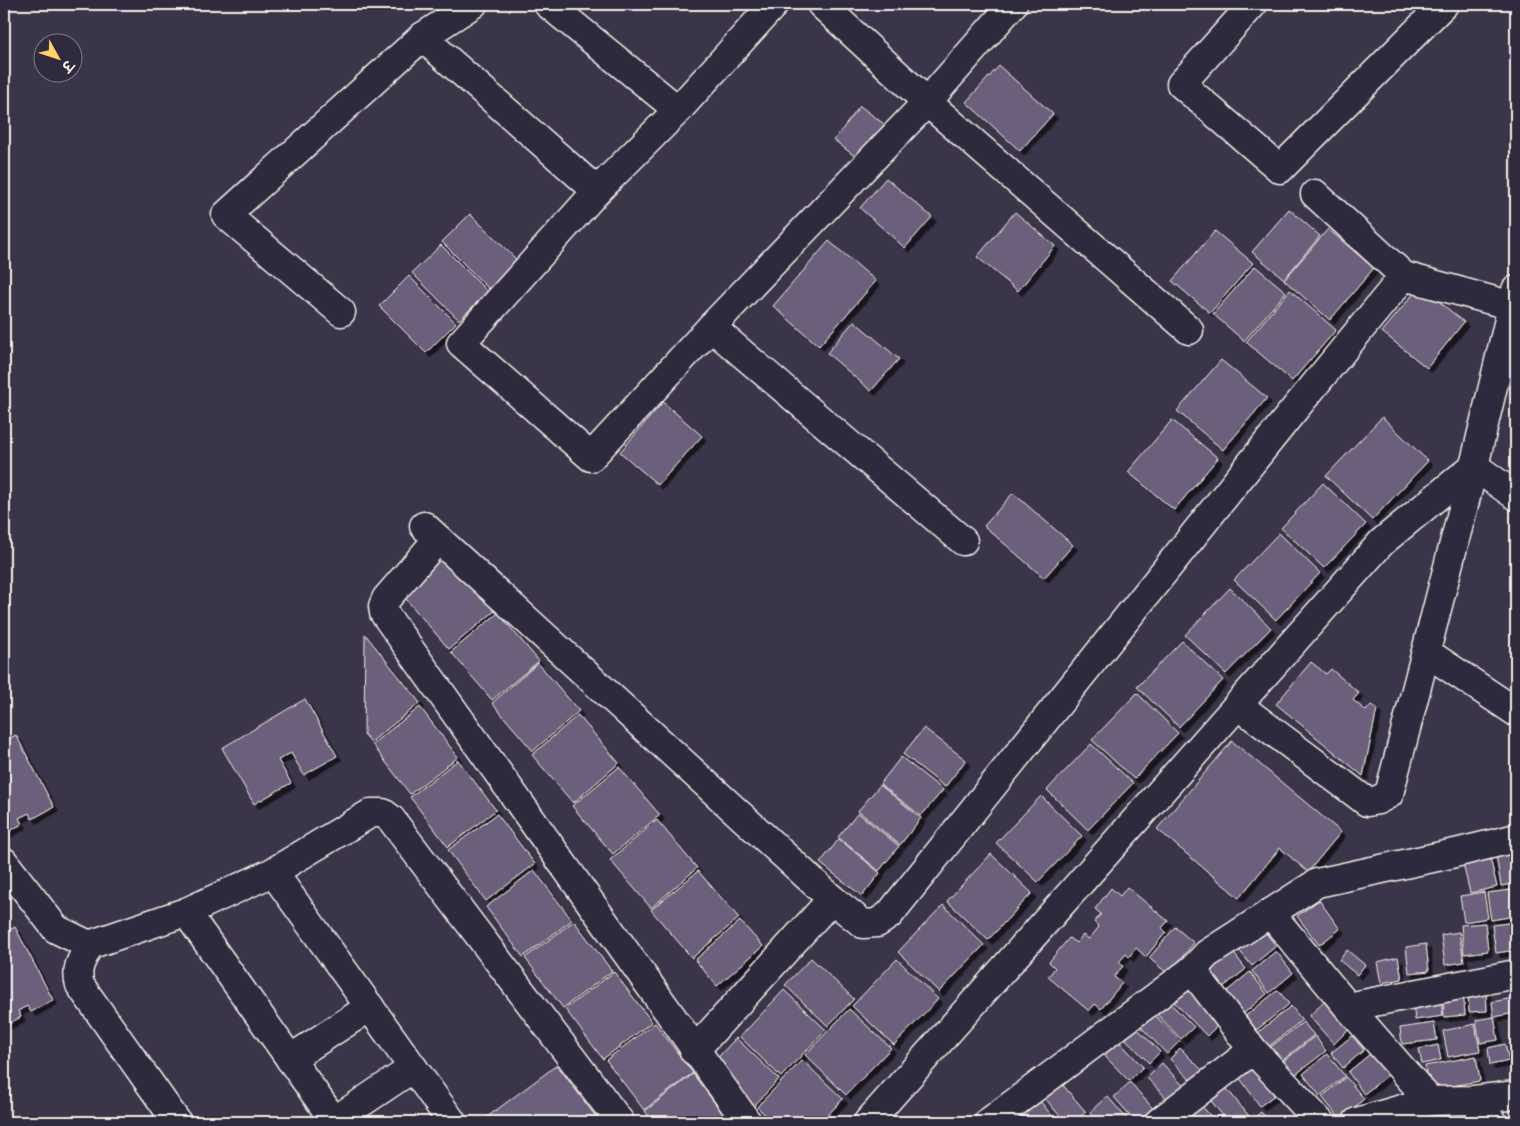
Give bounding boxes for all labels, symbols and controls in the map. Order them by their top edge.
north arrow [32,32,82,82]
text: उ [56,55,78,76]

